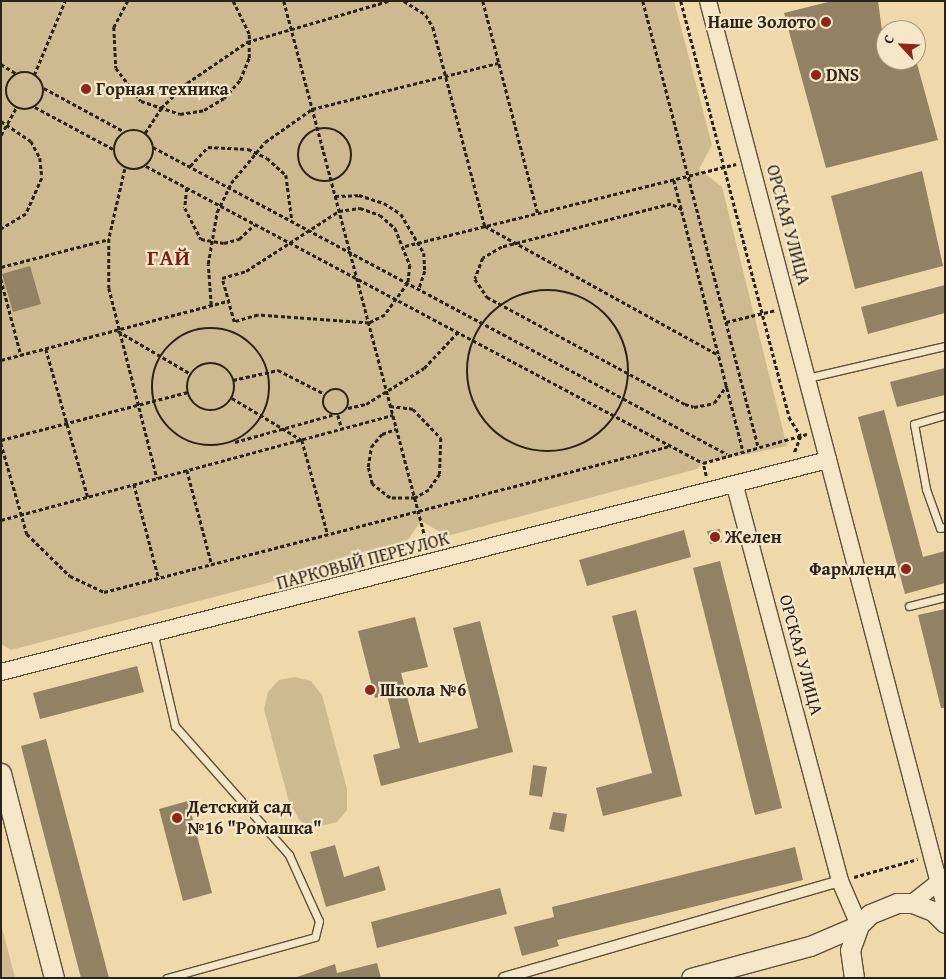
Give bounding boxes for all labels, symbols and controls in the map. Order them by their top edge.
place label: Наше Золото [708,11,816,33]
marker: Наше Золото [820,16,832,28]
north arrow [876,20,926,70]
text: С [878,31,899,47]
place label: DNS [826,64,859,86]
marker: DNS [810,69,822,81]
place label: Горная техника [96,78,229,100]
marker: Горная техника [80,83,92,95]
street label: ОРСКАЯ УЛИЦА [762,162,814,288]
district label: ГАЙ [147,245,191,271]
place label: Желен [725,526,782,548]
street label: ПАРКОВЫЙ ПЕРЕУЛОК [274,527,452,595]
marker: Желен [709,531,721,543]
place label: Фармленд [809,558,896,580]
marker: Фармленд [900,563,912,575]
street label: ОРСКАЯ УЛИЦА [775,592,827,718]
place label: Школа №6 [380,679,466,701]
marker: Школа №6 [364,684,376,696]
place label: Детский сад №16 "Ромашка" [187,797,322,840]
marker: Детский сад №16 "Ромашка" [171,812,183,824]

